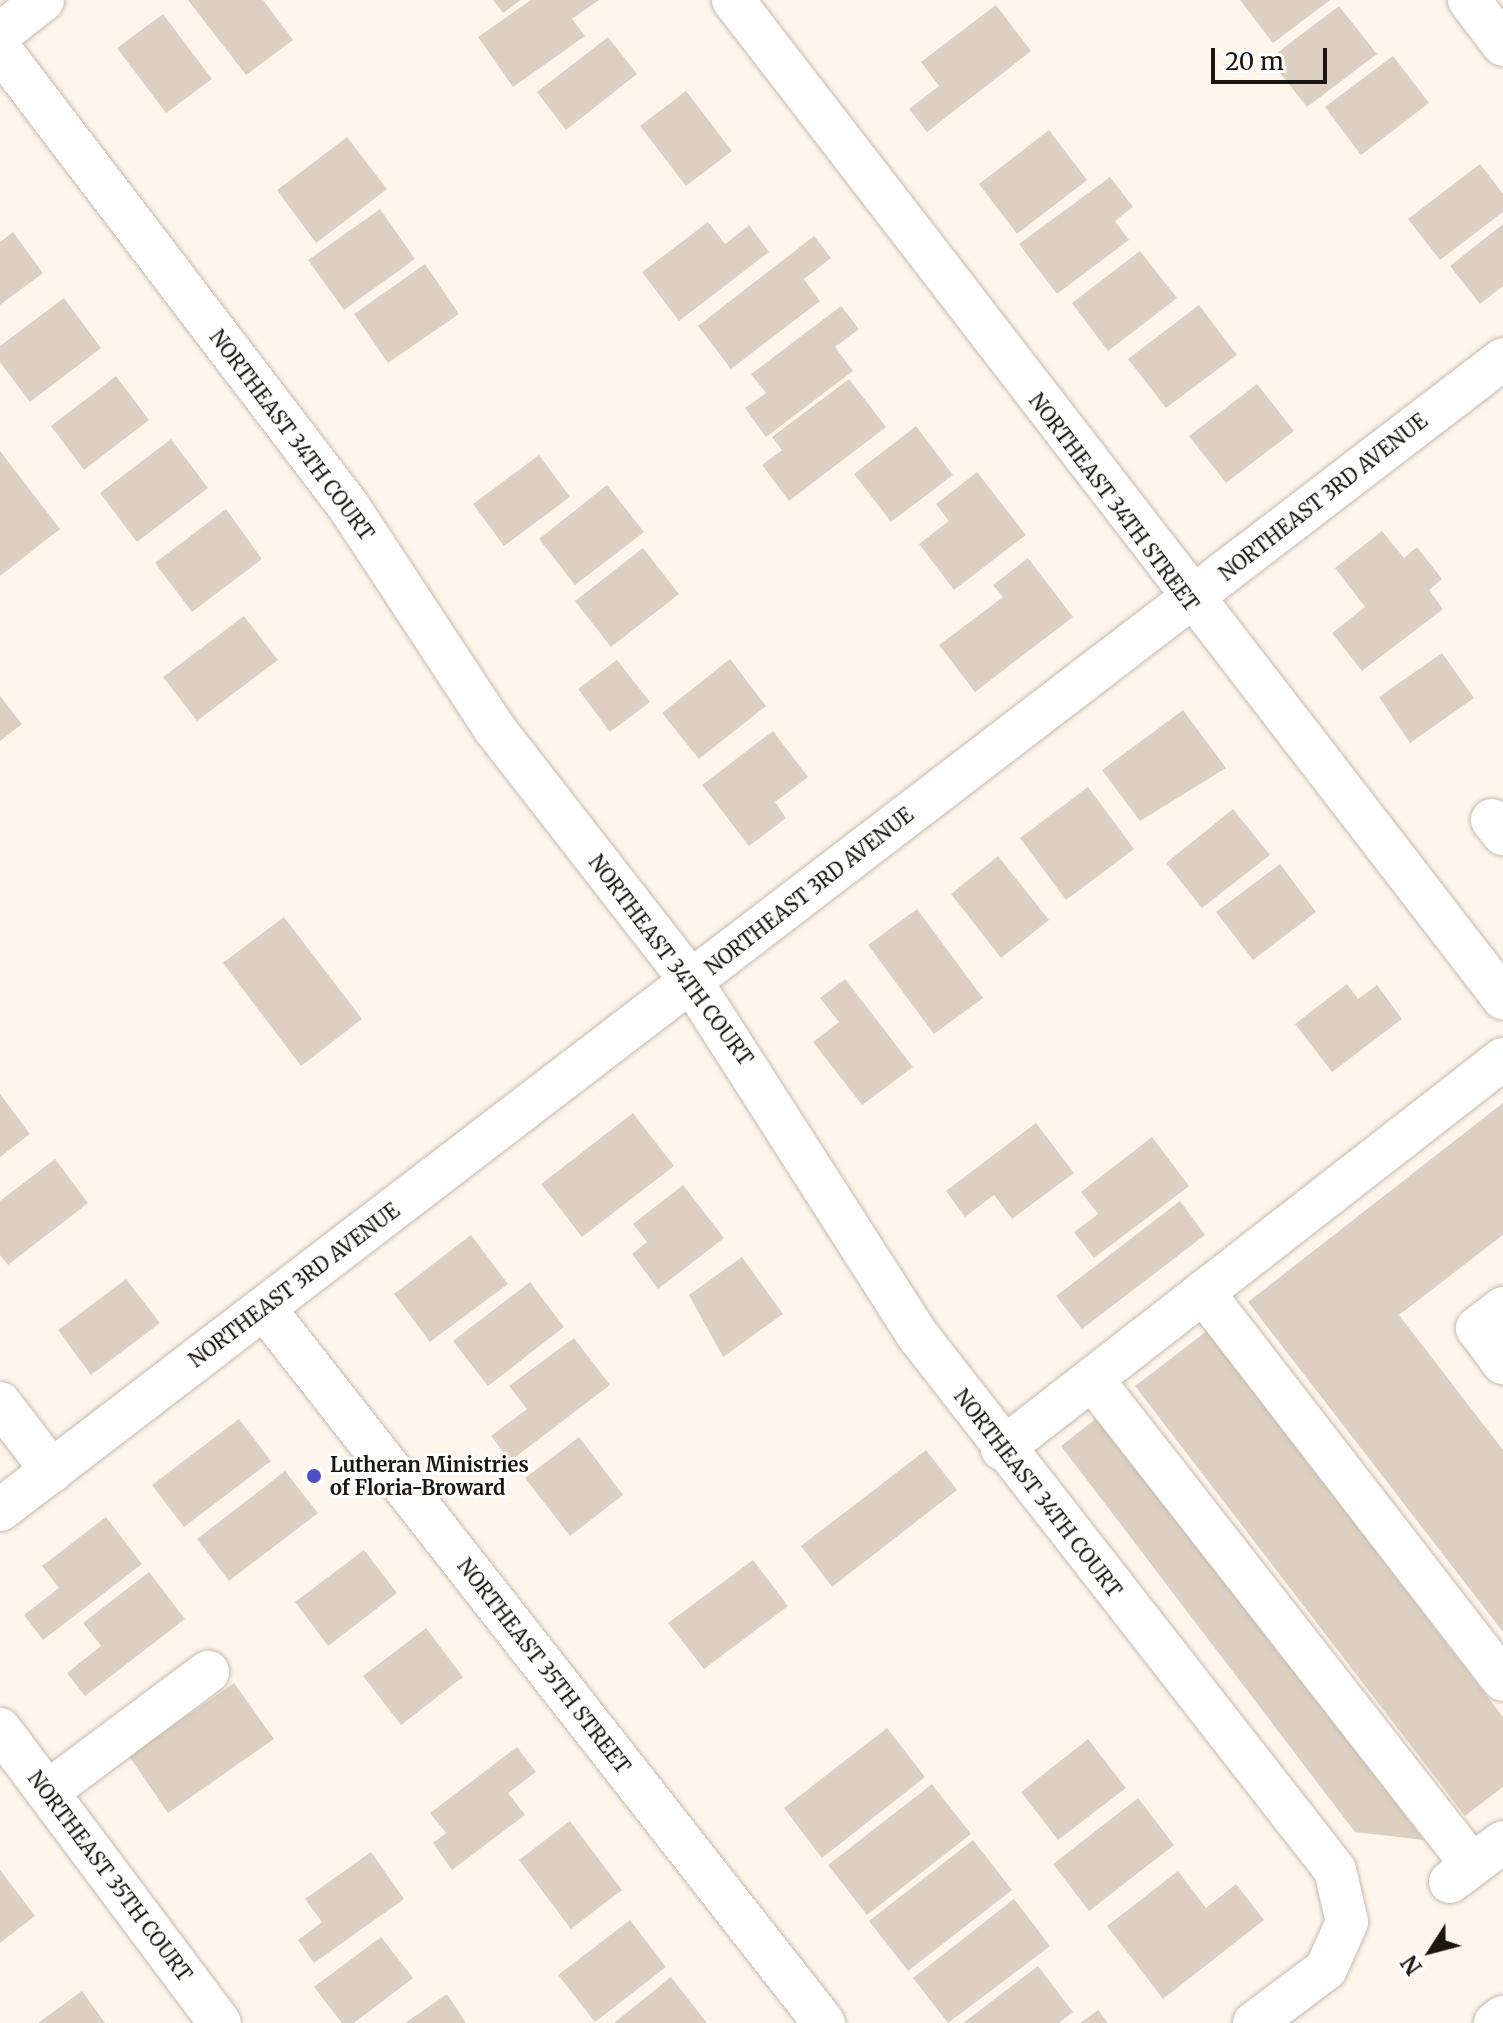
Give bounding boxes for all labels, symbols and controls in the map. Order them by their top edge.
scale bar [1215,32,1331,82]
text: 20 m [1225,46,1284,77]
street label: NORTHEAST 34TH COURT [205,325,379,545]
street label: NORTHEAST 34TH STREET [1024,388,1204,616]
street label: NORTHEAST 3RD AVENUE [1214,408,1432,586]
street label: NORTHEAST 3RD AVENUE [700,802,918,980]
street label: NORTHEAST 34TH COURT [584,850,758,1070]
street label: NORTHEAST 3RD AVENUE [184,1198,404,1372]
street label: NORTHEAST 34TH COURT [949,1384,1127,1602]
place label: Lutheran Ministries of Floria-Broward [330,1452,529,1499]
marker: Lutheran Ministries of Floria-Broward [305,1467,323,1485]
street label: NORTHEAST 35TH STREET [453,1554,635,1778]
street label: NORTHEAST 35TH COURT [23,1766,197,1986]
north arrow [1391,1911,1471,1991]
text: N [1395,1950,1428,1980]

